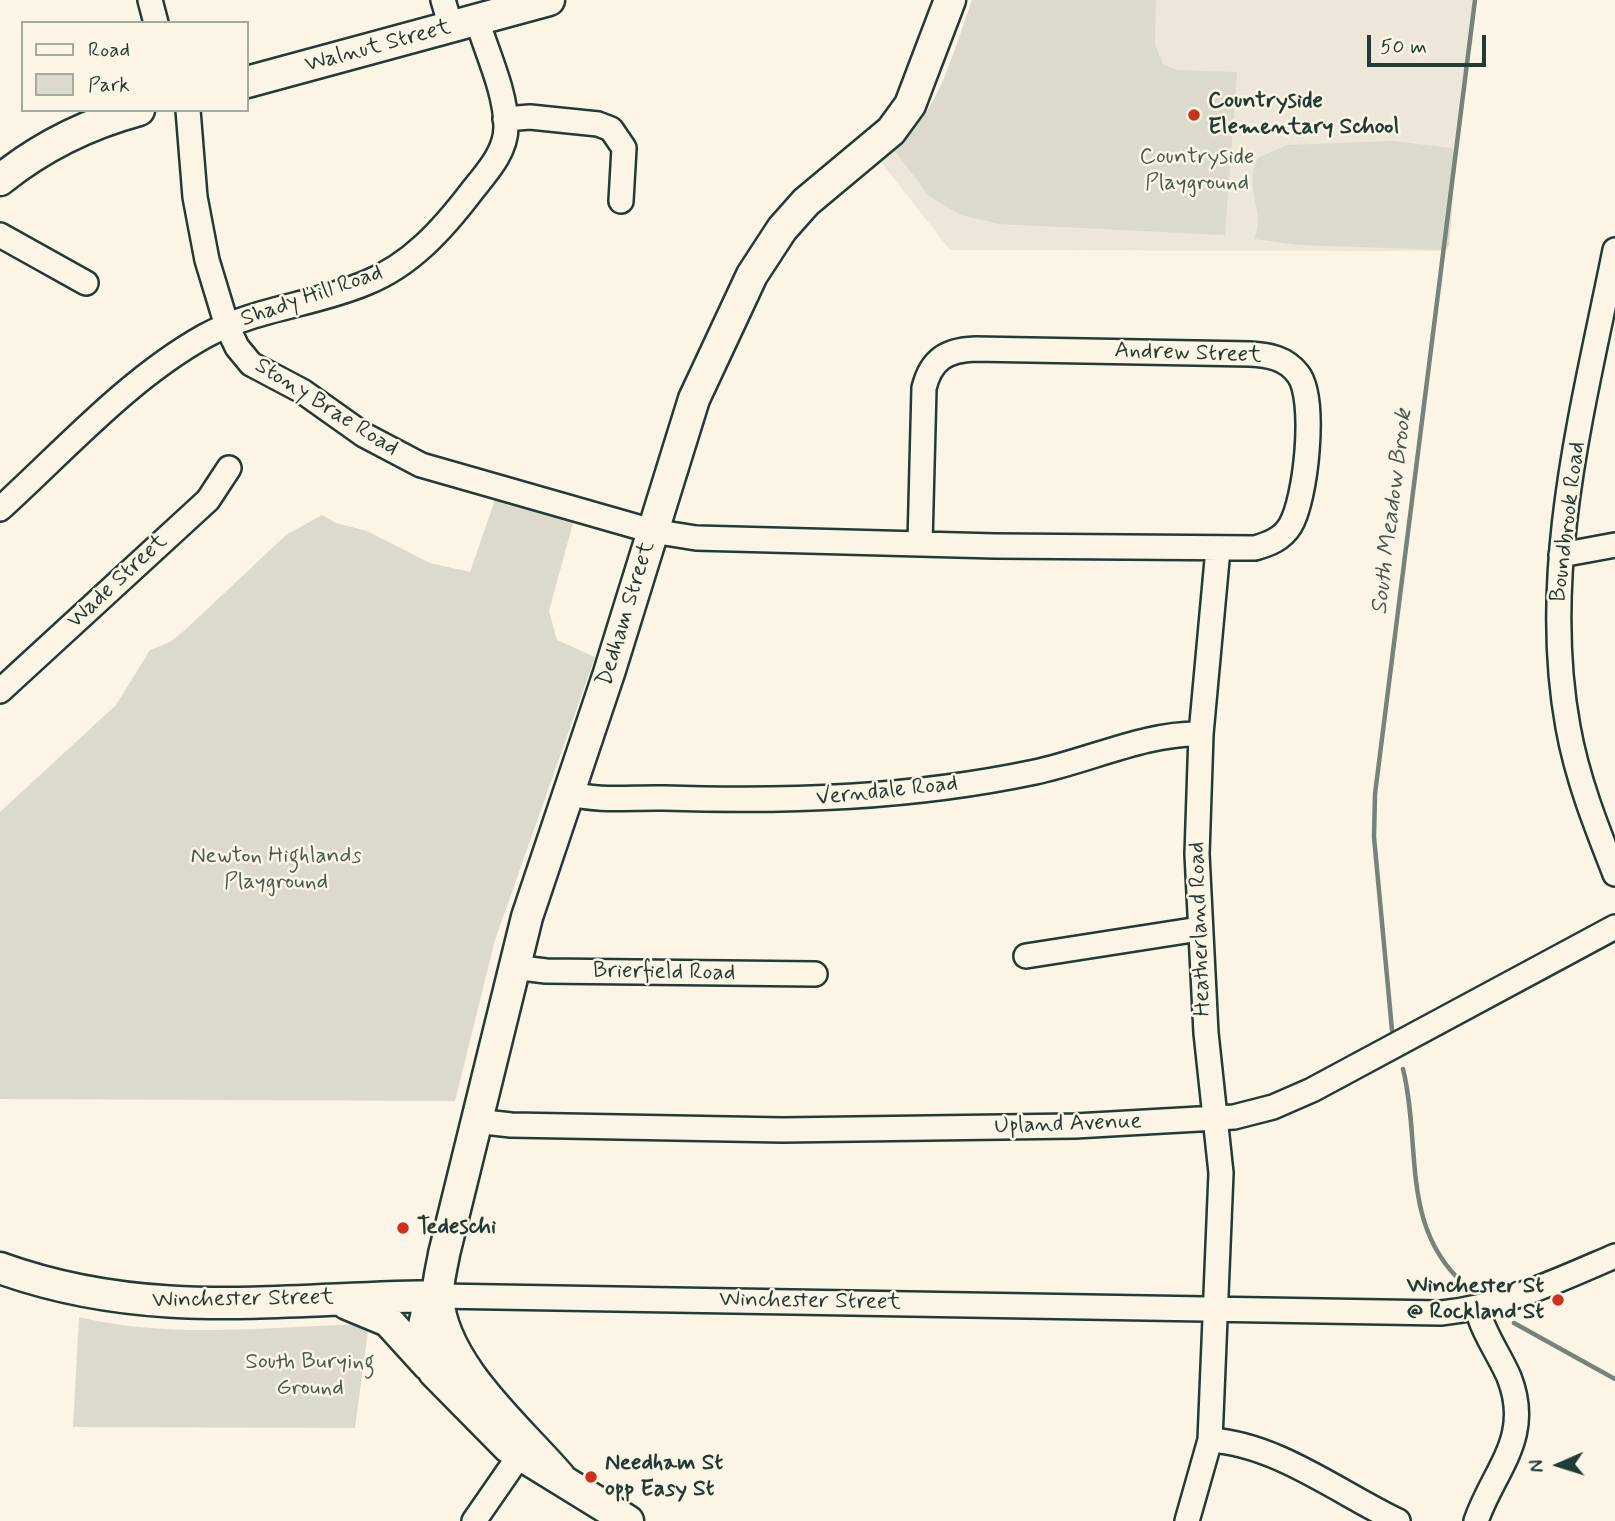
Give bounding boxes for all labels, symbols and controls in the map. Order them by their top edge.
street label: Walnut Street [302,14,454,80]
legend [21,21,248,112]
scale bar [1370,21,1489,65]
text: 50 m [1380,33,1427,61]
text: Road [88,36,130,64]
text: Park [88,71,130,99]
place label: Countryside Elementary School [1208,88,1399,142]
marker: Countryside Elementary School [1186,107,1202,123]
park label: Countryside Playground [1140,144,1254,198]
street label: Shady Hill Road [237,260,387,334]
street label: Andrew Street [1114,338,1262,370]
street label: Stony Brae Road [249,353,403,463]
water label: South Meadow Brook [1366,408,1420,616]
street label: Boundbrook Road [1545,440,1593,604]
street label: Wade Street [62,529,174,635]
street label: Dedham Street [592,538,662,690]
street label: Verndale Road [815,771,959,813]
street label: Heatherland Road [1184,841,1218,1017]
park label: Newton Highlands Playground [190,843,362,897]
street label: Brierfield Road [592,958,736,988]
street label: Upland Avenue [994,1109,1142,1141]
place label: Tedeschi [417,1214,496,1242]
marker: Tedeschi [395,1220,411,1236]
place label: Winchester St @ Rockland St [1406,1273,1544,1327]
street label: Winchester Street [152,1285,334,1315]
street label: Winchester Street [719,1287,901,1317]
marker: Winchester St @ Rockland St [1550,1292,1566,1308]
park label: South Burying Ground [245,1349,375,1403]
north arrow [1524,1430,1594,1500]
place label: Needham St opp Easy St [605,1450,723,1504]
text: N [1525,1459,1550,1473]
marker: Needham St opp Easy St [583,1469,599,1485]

